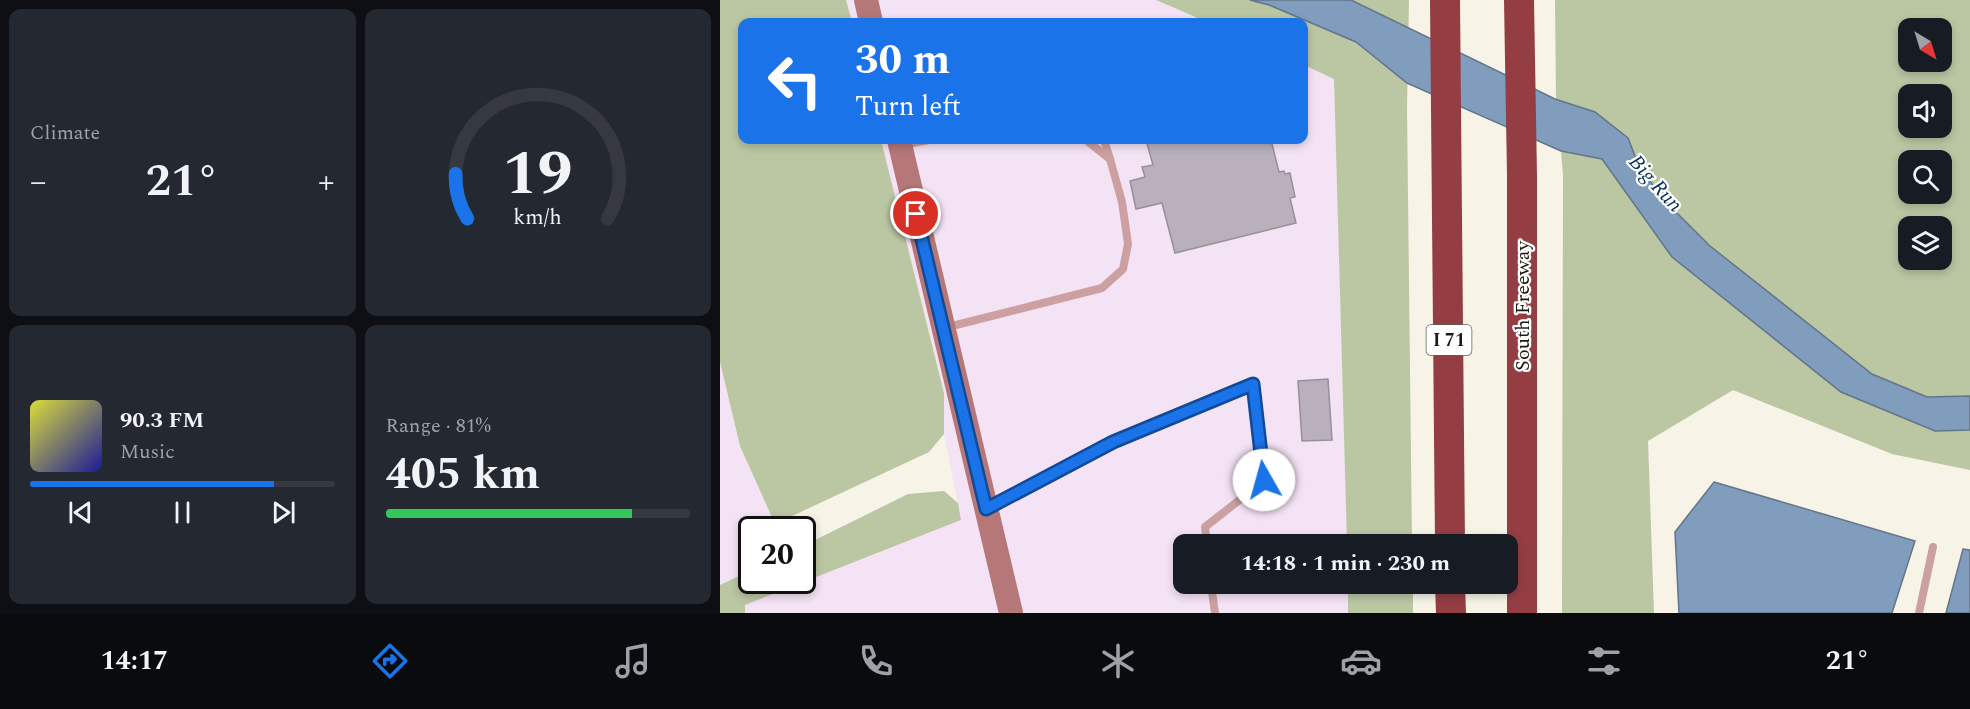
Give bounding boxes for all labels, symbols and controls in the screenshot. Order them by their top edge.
north arrow [1898,18,1952,72]
map controls [1898,18,1952,270]
text: 30 m [855,29,950,92]
icon: left [756,42,834,120]
button: sound [1898,84,1952,138]
text: Turn left [855,86,961,128]
text: Climate [30,118,100,148]
text: 19 [503,127,573,222]
text: 21° [146,147,219,216]
water label: Big Run [1621,148,1690,220]
button: search [1898,150,1952,204]
text: − [30,157,47,207]
text: + [318,157,335,207]
pin [890,188,941,239]
icon: arrive [899,197,932,230]
text: km/h [514,202,562,235]
button: layers [1898,216,1952,270]
street label: South Freeway [1508,240,1538,371]
road number: I 71 [1426,325,1472,355]
text: 90.3 FM [120,404,204,437]
text: Range · 81% [386,411,491,441]
text: Music [120,437,175,467]
text: 405 km [386,440,540,509]
position arrow [1232,448,1296,512]
icon: previous [64,496,97,529]
icon: pause [166,496,199,529]
icon: next [267,496,300,529]
speed limit sign: 20 [738,516,816,594]
text: 14:18 · 1 min · 230 m [1241,547,1450,580]
text: 14:17 [100,640,168,682]
icon: directions [369,640,411,682]
icon: music [612,640,654,682]
icon: phone [855,640,897,682]
icon: climate [1097,640,1139,682]
icon: car [1340,640,1382,682]
icon: filters [1583,640,1625,682]
text: 21° [1826,640,1870,682]

